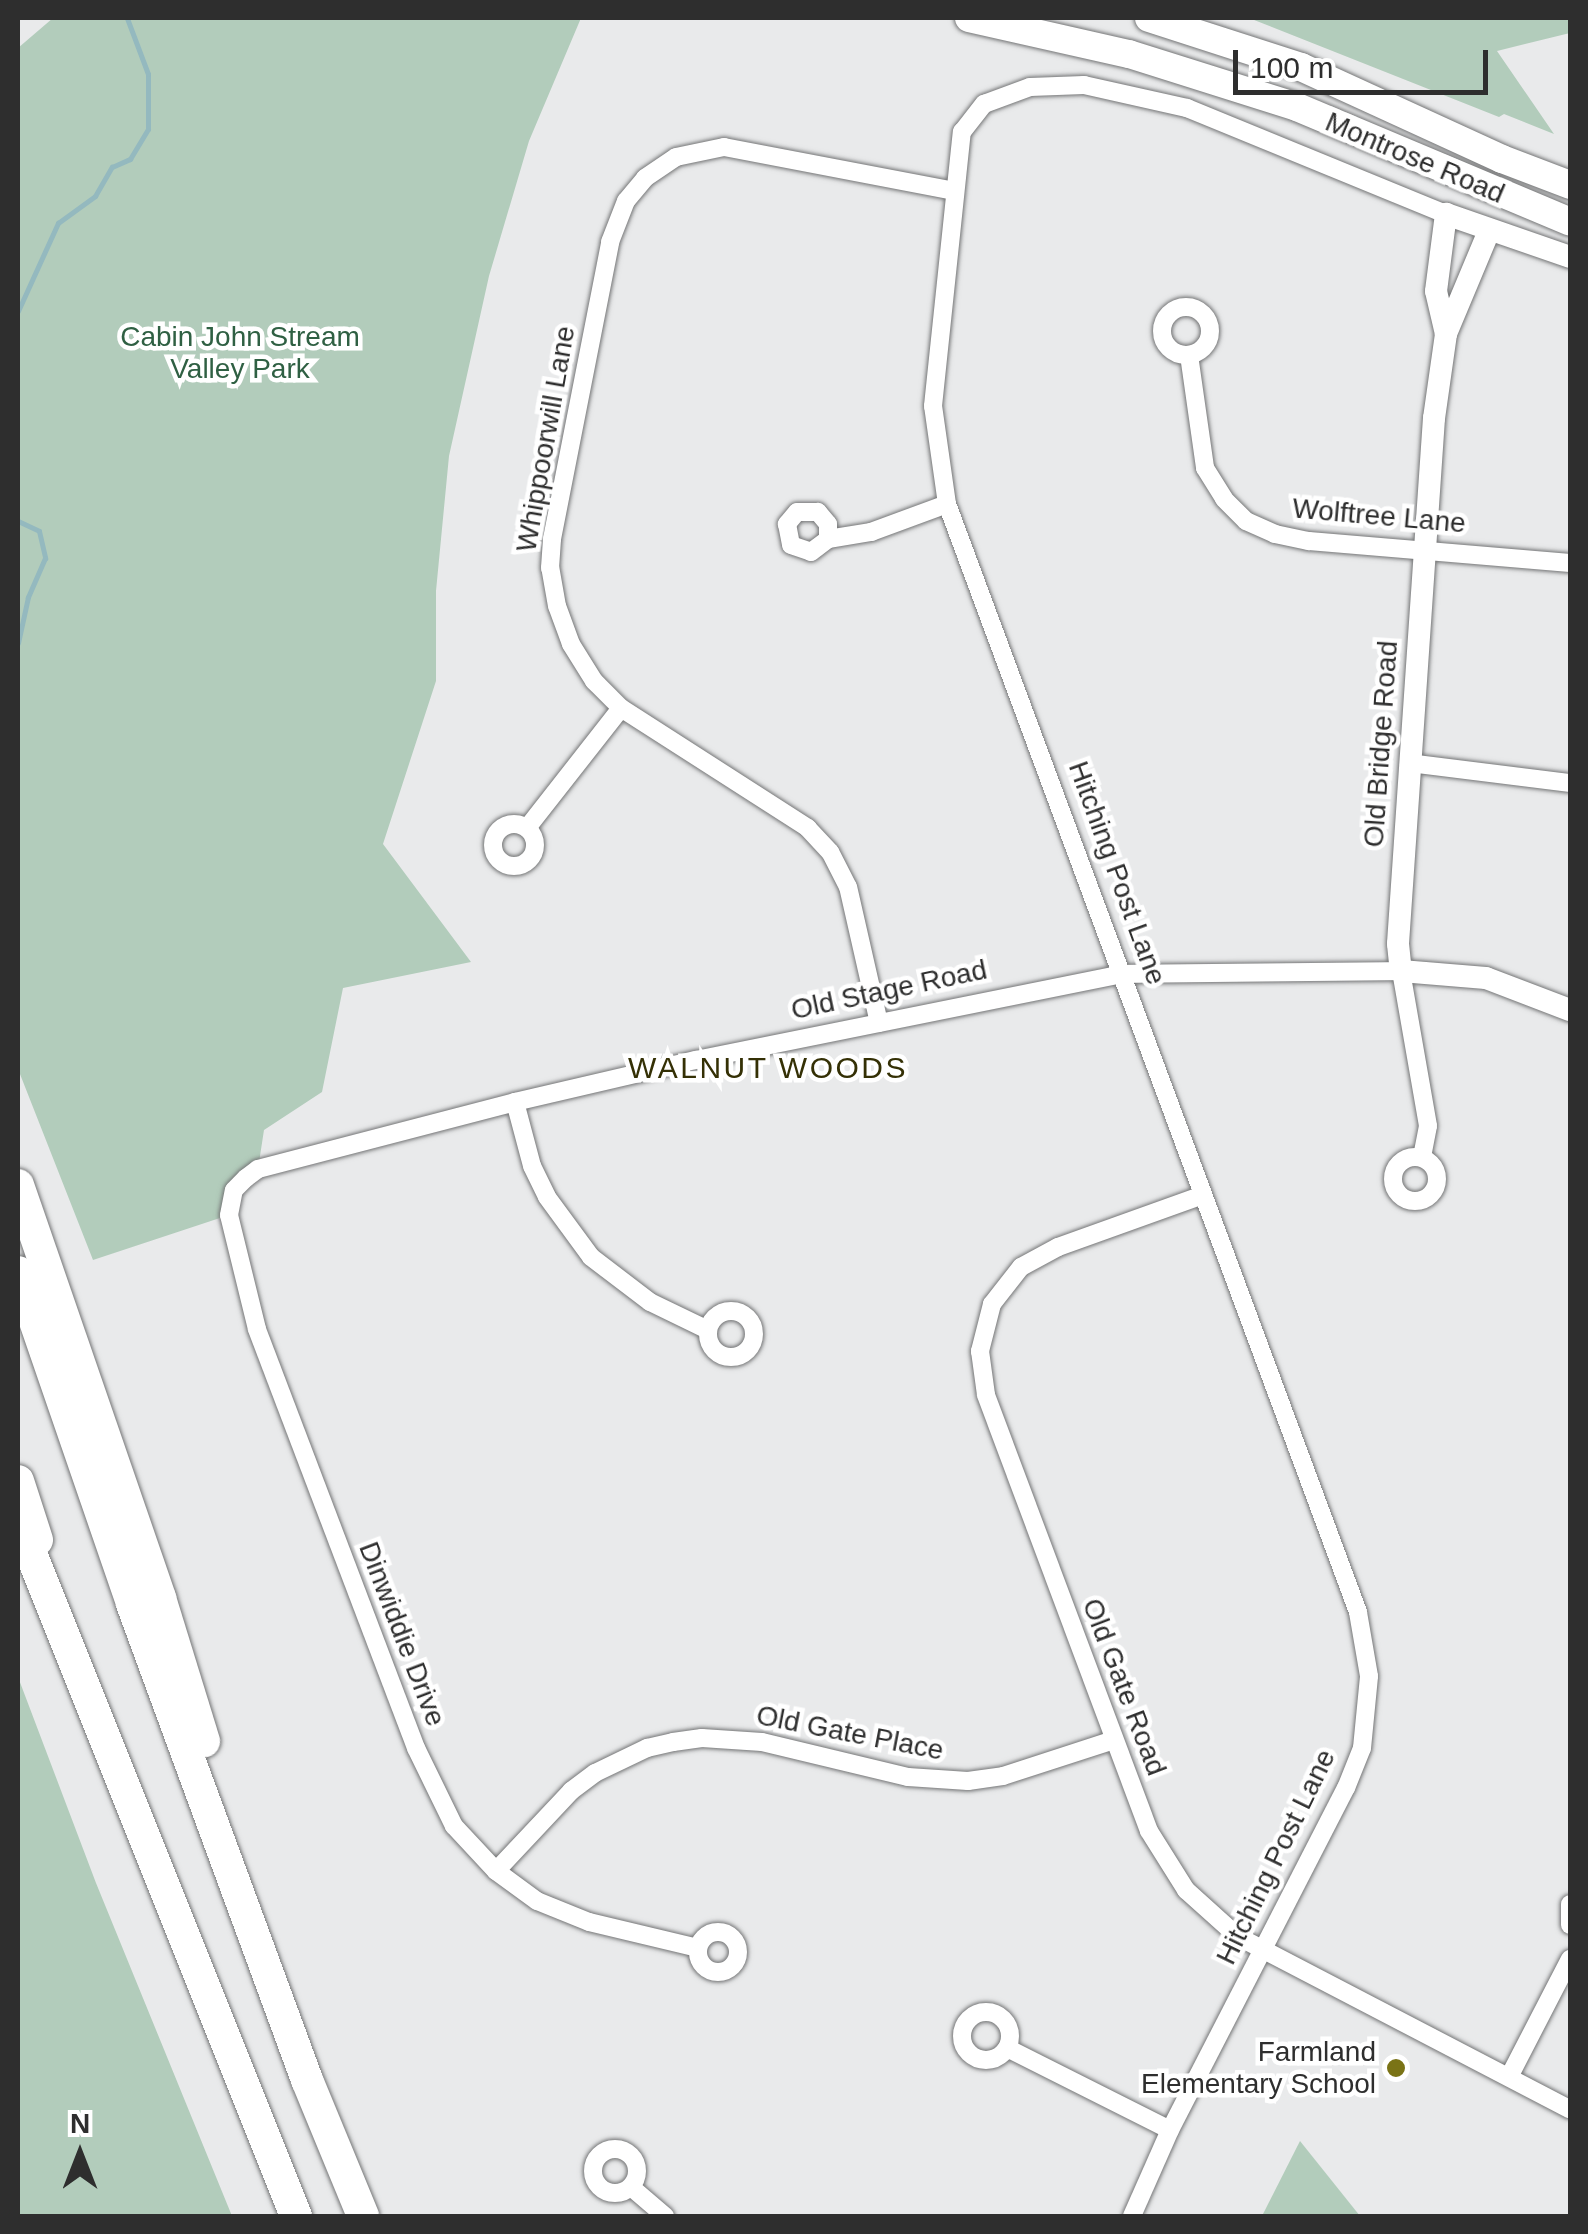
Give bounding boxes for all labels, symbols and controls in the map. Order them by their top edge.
scale bar [1238,30,1493,92]
text: 100 m [1250,51,1333,84]
street label: Montrose Road [1320,105,1510,211]
park label: Cabin John Stream Valley Park [120,320,360,386]
street label: Whippoorwill Lane [510,323,582,555]
street label: Wolftree Lane [1291,492,1467,540]
street label: Old Bridge Road [1357,640,1405,848]
street label: Hitching Post Lane [1061,757,1173,989]
street label: Old Stage Road [788,953,990,1027]
district label: WALNUT WOODS [628,1050,908,1086]
street label: Dinwiddie Drive [351,1537,453,1731]
street label: Old Gate Road [1075,1594,1173,1780]
street label: Old Gate Place [754,1698,946,1768]
street label: Hitching Post Lane [1209,1744,1343,1970]
place label: Farmland Elementary School [1141,2035,1376,2101]
marker: Farmland Elementary School [1385,2057,1407,2079]
north arrow [30,2104,130,2204]
text: N [70,2108,90,2139]

